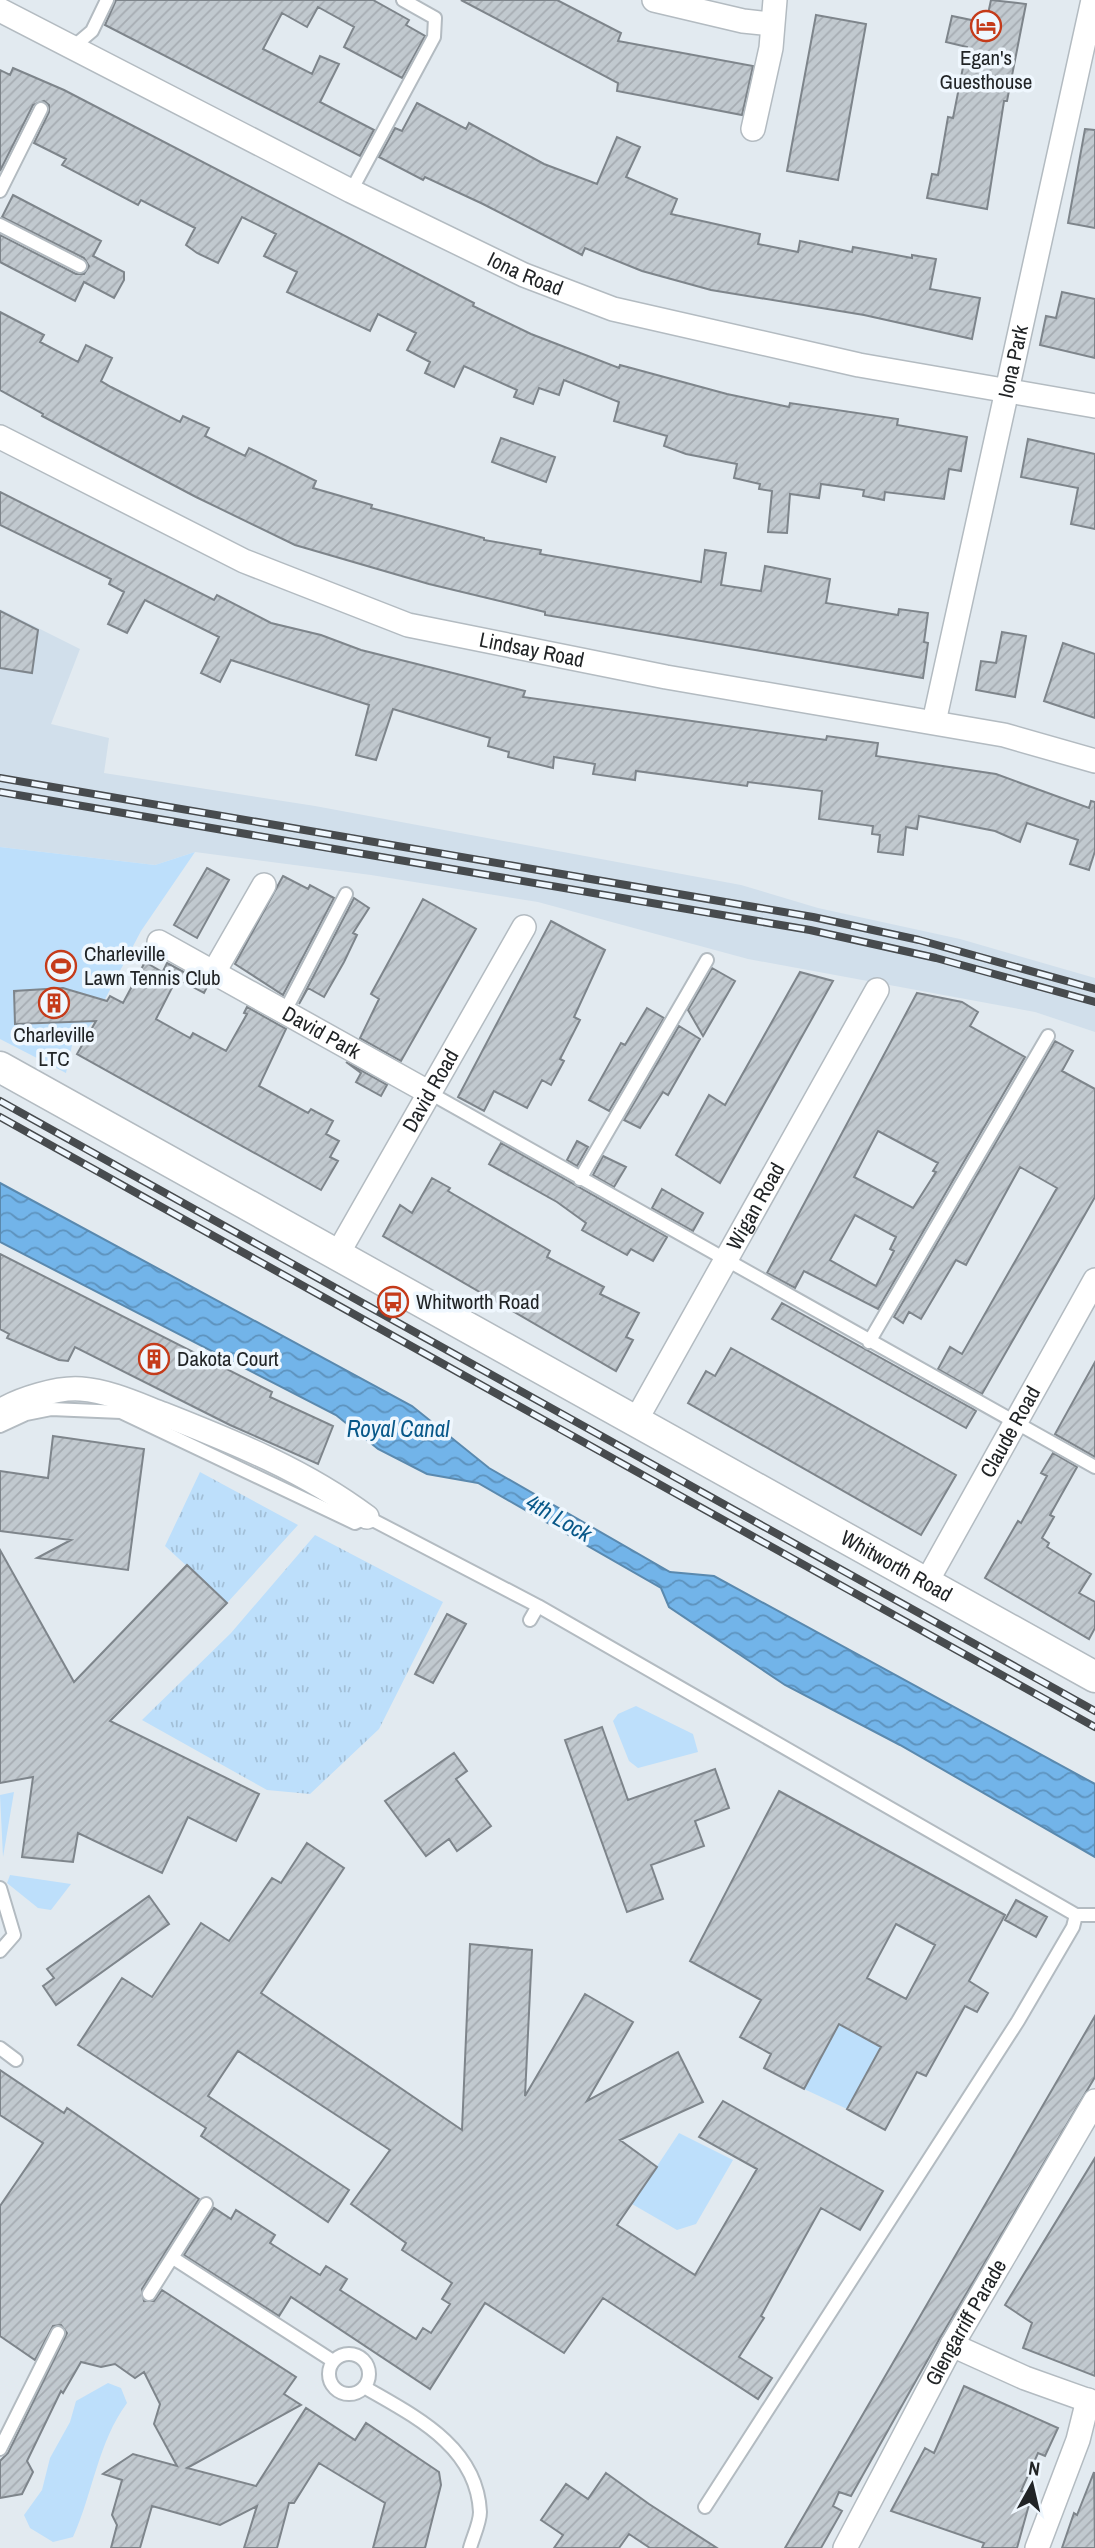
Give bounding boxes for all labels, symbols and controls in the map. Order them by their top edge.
hotel icon: Egan's Guesthouse [969,9,1003,43]
place label: Egan's Guesthouse [940,43,1032,96]
street label: Iona Road [483,244,567,303]
street label: Iona Park [991,322,1035,401]
street label: Lindsay Road [477,625,587,674]
place label: Charleville Lawn Tennis Club [84,939,221,992]
sports icon: Charleville Lawn Tennis Club [44,949,78,983]
building icon: Charleville LTC [37,986,71,1020]
street label: David Park [277,999,366,1066]
place label: Charleville LTC [13,1020,95,1073]
street label: David Road [395,1044,465,1137]
street label: Wigan Road [719,1157,791,1255]
bus stop icon: Whitworth Road [376,1285,410,1319]
place label: Whitworth Road [416,1287,539,1316]
building icon: Dakota Court [137,1342,171,1376]
place label: Dakota Court [177,1344,279,1373]
street label: Claude Road [973,1381,1047,1483]
water label: Royal Canal [347,1413,450,1444]
water label: 4th Lock [521,1486,599,1550]
street label: Whitworth Road [836,1523,958,1609]
street label: Glengarriff Parade [918,2254,1013,2391]
north arrow [997,2450,1067,2520]
text: N [1027,2455,1042,2482]

